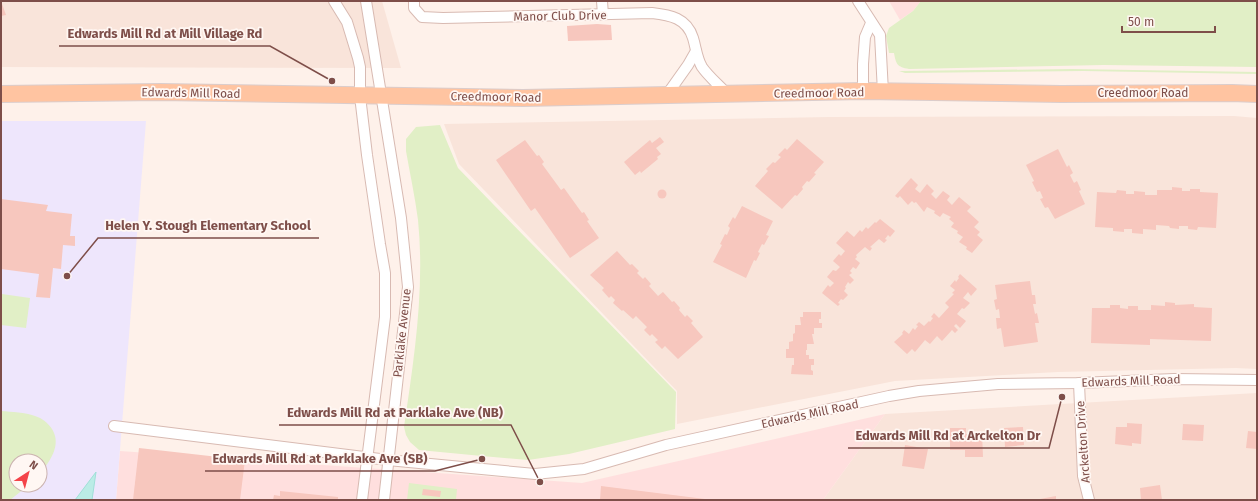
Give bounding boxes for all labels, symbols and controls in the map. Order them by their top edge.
street label: Manor Club Drive [513,8,607,24]
scale bar [1122,8,1215,34]
text: 50 m [1128,15,1154,29]
callout: Edwards Mill Rd at Mill Village Rd [59,21,270,46]
text: Edwards Mill Rd at Mill Village Rd [68,26,262,41]
street label: Edwards Mill Road [141,85,241,101]
street label: Creedmoor Road [773,85,865,101]
street label: Creedmoor Road [1098,86,1188,100]
street label: Creedmoor Road [450,89,542,105]
callout: Helen Y. Stough Elementary School [98,213,319,238]
text: Helen Y. Stough Elementary School [105,218,311,233]
street label: Parklake Avenue [390,288,414,378]
street label: Edwards Mill Road [1081,372,1181,390]
street label: Edwards Mill Road [760,397,860,431]
callout: Edwards Mill Rd at Parklake Ave (NB) [279,400,511,425]
street label: Arckelton Drive [1073,400,1093,484]
text: Edwards Mill Rd at Parklake Ave (NB) [287,405,503,420]
callout: Edwards Mill Rd at Arckelton Dr [848,423,1049,448]
text: Edwards Mill Rd at Arckelton Dr [855,428,1041,443]
callout: Edwards Mill Rd at Parklake Ave (SB) [205,446,435,471]
text: Edwards Mill Rd at Parklake Ave (SB) [213,451,427,466]
north arrow [8,453,48,493]
text: N [27,458,40,473]

